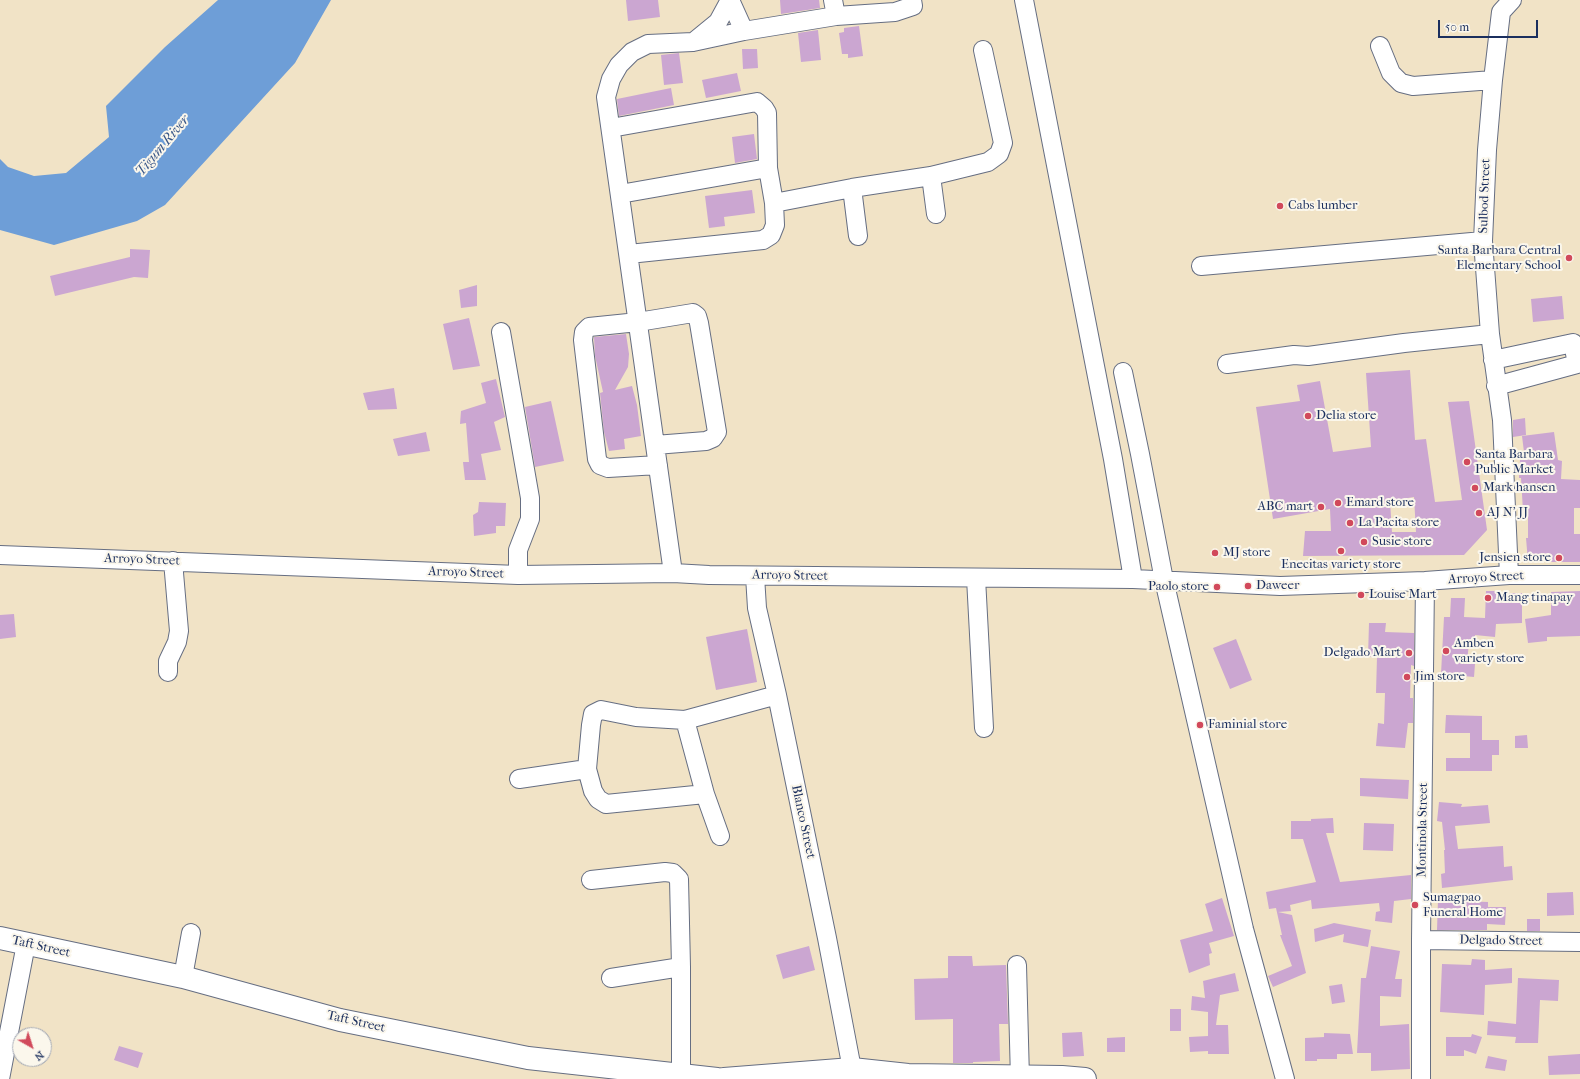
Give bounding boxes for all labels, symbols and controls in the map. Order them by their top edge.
scale bar [1440,12,1540,38]
text: 50 m [1445,20,1469,34]
water label: Tigum River [133,112,193,180]
street label: Sulbod Street [1476,158,1494,234]
place label: Cabs lumber [1288,198,1358,214]
marker: Cabs lumber [1275,201,1285,211]
place label: Santa Barbara Central Elementary School [1438,243,1561,274]
marker: Santa Barbara Central Elementary School [1564,253,1574,263]
place label: Delia store [1316,408,1376,424]
marker: Delia store [1303,411,1313,421]
place label: Santa Barbara Public Market [1475,447,1554,478]
marker: Santa Barbara Public Market [1462,457,1472,467]
place label: Mark hansen [1483,480,1555,496]
marker: Mark hansen [1470,483,1480,493]
place label: Emard store [1346,495,1414,511]
marker: Emard store [1333,498,1343,508]
place label: ABC mart [1258,499,1313,515]
marker: ABC mart [1316,502,1326,512]
place label: AJ N' JJ [1487,505,1528,521]
marker: AJ N' JJ [1474,508,1484,518]
place label: La Pacita store [1358,515,1439,531]
marker: La Pacita store [1345,518,1355,528]
place label: Susie store [1372,534,1432,550]
marker: Susie store [1359,537,1369,547]
place label: MJ store [1223,545,1270,561]
marker: Enecitas variety store [1336,546,1346,556]
marker: MJ store [1210,548,1220,558]
place label: Jensien store [1479,550,1551,566]
street label: Arroyo Street [104,551,180,569]
marker: Jensien store [1554,553,1564,563]
place label: Enecitas variety store [1281,557,1401,573]
street label: Arroyo Street [428,564,504,582]
street label: Arroyo Street [752,568,828,584]
street label: Arroyo Street [1448,568,1524,588]
place label: Daweer [1256,578,1299,594]
place label: Paolo store [1148,579,1209,595]
marker: Daweer [1243,581,1253,591]
marker: Paolo store [1212,582,1222,592]
place label: Louise Mart [1369,587,1437,603]
marker: Louise Mart [1356,590,1366,600]
place label: Mang tinapay [1496,590,1573,606]
marker: Mang tinapay [1483,593,1493,603]
place label: Amben variety store [1454,636,1524,667]
place label: Delgado Mart [1324,645,1401,661]
marker: Amben variety store [1441,646,1451,656]
marker: Delgado Mart [1404,648,1414,658]
place label: Jim store [1415,669,1465,685]
marker: Jim store [1402,672,1412,682]
place label: Faminial store [1208,717,1287,733]
marker: Faminial store [1195,720,1205,730]
street label: Montinola Street [1414,782,1432,878]
street label: Blanco Street [788,784,818,860]
place label: Sumagpao Funeral Home [1423,890,1503,921]
marker: Sumagpao Funeral Home [1410,900,1420,910]
street label: Delgado Street [1459,932,1543,950]
street label: Taft Street [10,933,72,961]
street label: Taft Street [325,1008,387,1036]
north arrow [12,1027,52,1067]
text: N [32,1048,47,1064]

